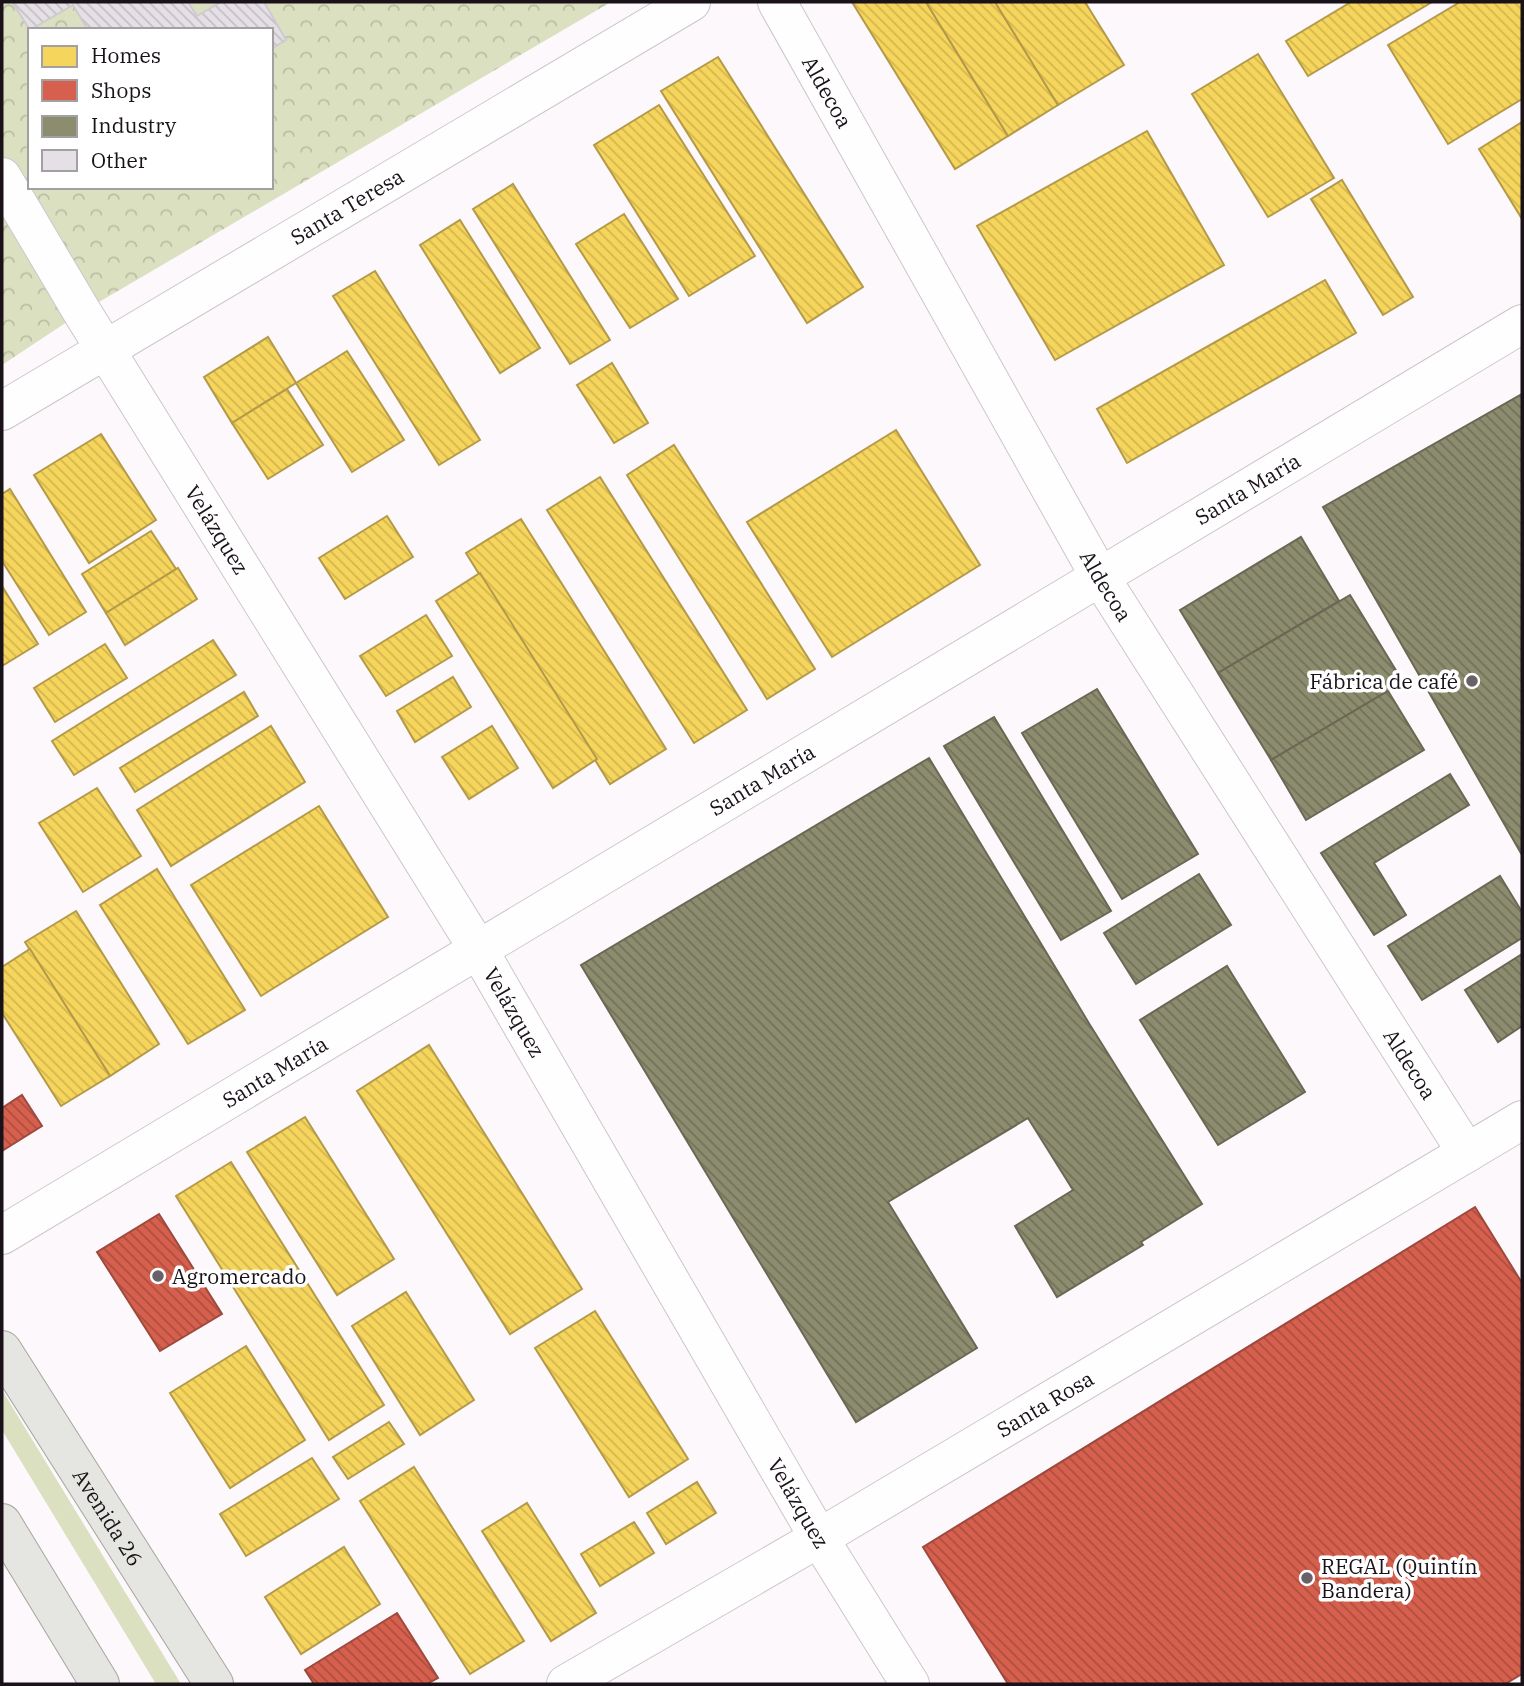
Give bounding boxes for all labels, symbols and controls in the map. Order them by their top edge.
legend [28,28,273,189]
text: Homes [91,41,161,69]
street label: Aldecoa [796,51,859,133]
text: Shops [91,76,151,104]
text: Industry [91,111,177,139]
text: Other [91,146,148,174]
street label: Santa Teresa [285,162,409,251]
street label: Santa María [1190,446,1305,531]
street label: Velázquez [179,480,255,579]
street label: Aldecoa [1074,545,1139,627]
place label: Fábrica de café [1310,667,1458,695]
marker: Fábrica de café [1464,673,1480,689]
street label: Santa María [704,737,820,822]
street label: Velázquez [477,962,552,1062]
street label: Aldecoa [1377,1023,1443,1105]
street label: Santa María [217,1029,333,1114]
place label: Agromercado [172,1262,306,1290]
marker: Agromercado [150,1268,166,1284]
street label: Santa Rosa [991,1364,1099,1443]
street label: Velázquez [762,1453,836,1553]
street label: Avenida 26 [67,1463,150,1571]
place label: REGAL (Quintín Bandera) [1321,1552,1478,1604]
marker: REGAL (Quintín Bandera) [1299,1570,1315,1586]

